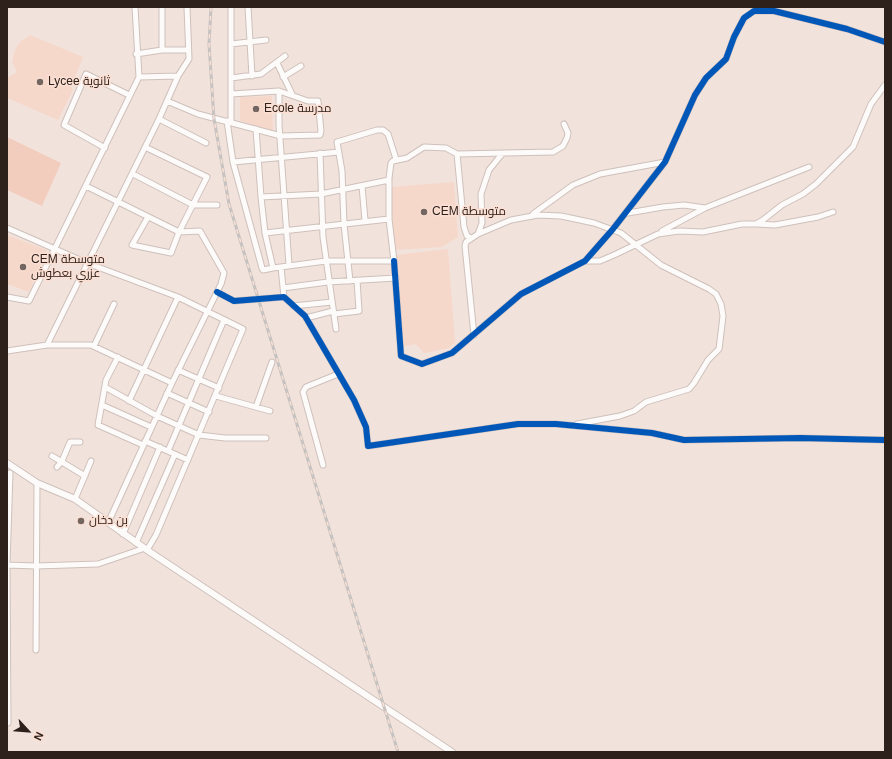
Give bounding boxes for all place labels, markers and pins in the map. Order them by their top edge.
place label: Lycee ثانوية [48,75,110,89]
marker: Lycee ثانوية [35,77,45,87]
place label: Ecole مدرسة [264,102,331,116]
marker: Ecole مدرسة [251,104,261,114]
place label: CEM متوسطة [432,205,506,219]
marker: CEM متوسطة [419,207,429,217]
place label: CEM متوسطة عزري بعطوش [31,253,105,281]
marker: CEM متوسطة عزري بعطوش [18,262,28,272]
place label: بن دخان [89,514,128,528]
marker: بن دخان [76,516,86,526]

